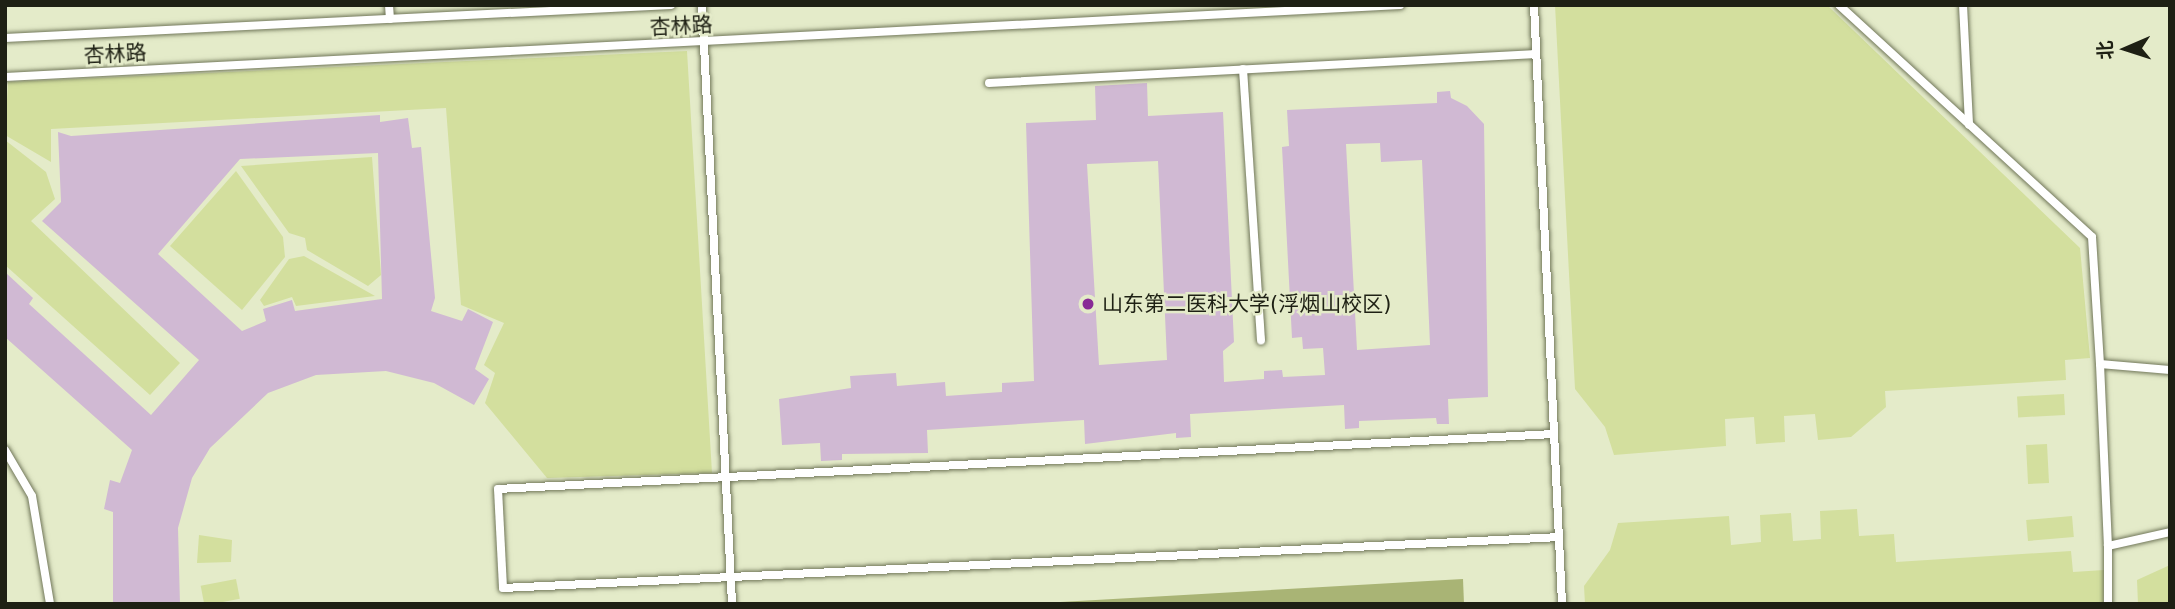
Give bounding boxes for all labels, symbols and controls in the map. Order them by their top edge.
street label: 杏林路 [649,12,713,40]
north arrow [2091,14,2161,84]
street label: 杏林路 [83,40,147,68]
text: 北 [2094,40,2117,60]
place label: 山东第二医科大学(浮烟山校区) [1102,291,1391,317]
marker: 山东第二医科大学(浮烟山校区) [1080,296,1096,312]

